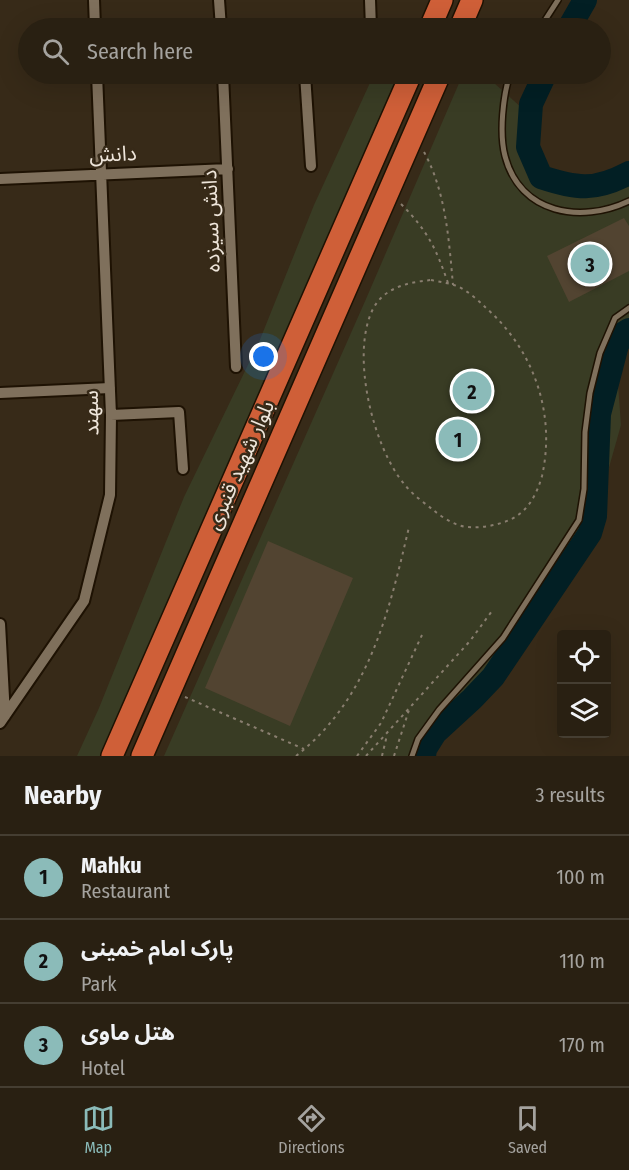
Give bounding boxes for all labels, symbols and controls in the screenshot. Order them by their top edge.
search box [18,18,611,84]
icon: search [39,35,72,68]
text: Search here [87,38,193,65]
street label: دانش [89,140,137,168]
street label: دانش سیزده [196,169,226,273]
pin: 3 [570,242,610,286]
your location [249,342,278,371]
pin: 2 [452,368,492,414]
street label: سهند [78,390,104,436]
street label: بلوار شهید قنبری [200,396,280,534]
pin: 1 [438,416,478,462]
map controls [557,630,611,738]
button: locate [557,630,611,684]
button: layers [557,684,611,738]
text: Nearby [24,780,101,811]
text: 3 results [536,783,605,807]
text: Mahku [81,852,142,879]
text: 1 [39,865,48,889]
text: 100 m [556,865,605,889]
text: Restaurant [81,879,170,903]
text: پارک امام خمینی [81,935,234,962]
text: 2 [39,949,48,973]
text: 110 m [559,949,605,973]
text: Park [81,972,117,996]
text: هتل ماوی [81,1019,175,1046]
text: 3 [39,1033,48,1057]
text: 170 m [559,1033,605,1057]
text: Hotel [81,1056,125,1080]
tab: Map [82,1102,115,1157]
tab: Directions [278,1102,345,1157]
tab: Saved [508,1102,547,1157]

